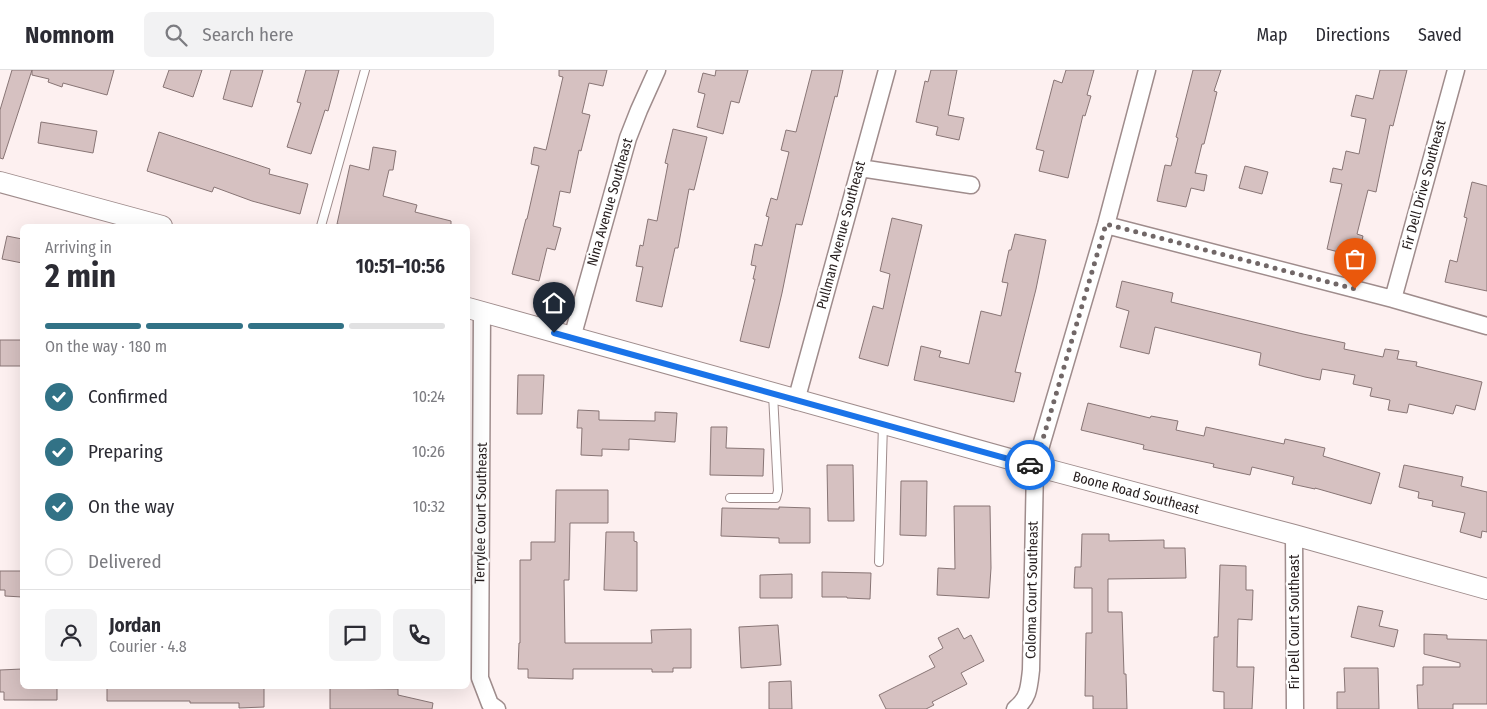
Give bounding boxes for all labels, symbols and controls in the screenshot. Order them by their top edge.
search box [144,12,494,57]
text: Nomnom [25,21,114,49]
icon: search [162,21,190,49]
text: Search here [202,23,294,46]
text: Map [1256,24,1288,46]
text: Directions [1316,24,1390,46]
text: Saved [1418,24,1462,46]
street label: Fir Dell Drive Southeast [1398,118,1450,252]
street label: Nina Avenue Southeast [584,136,637,268]
street label: Pullman Avenue Southeast [813,158,869,311]
text: Arriving in [45,238,112,257]
pin [1334,238,1376,289]
icon: bag [1341,245,1369,273]
text: 10:51–10:56 [356,255,445,278]
text: 2 min [45,257,116,295]
pin [533,282,575,333]
icon: home [540,289,568,317]
text: On the way · 180 m [45,337,167,356]
icon: check [45,383,73,411]
text: Confirmed [88,385,168,408]
text: 10:24 [413,387,445,406]
icon: check [45,438,73,466]
text: Preparing [88,440,163,463]
courier [1005,440,1055,490]
text: 10:26 [412,442,445,461]
street label: Terrylee Court Southeast [471,442,491,584]
icon: car [1016,451,1044,479]
street label: Boone Road Southeast [1071,468,1201,518]
icon: check [45,493,73,521]
text: On the way [88,495,174,518]
text: 10:32 [413,497,445,516]
street label: Coloma Court Southeast [1022,520,1042,659]
text: Delivered [88,550,162,573]
street label: Fir Dell Court Southeast [1286,554,1303,690]
button: person [45,609,97,661]
button: chat [329,609,381,661]
button: phone [393,609,445,661]
text: Jordan [109,614,161,637]
text: Courier · 4.8 [109,637,187,656]

